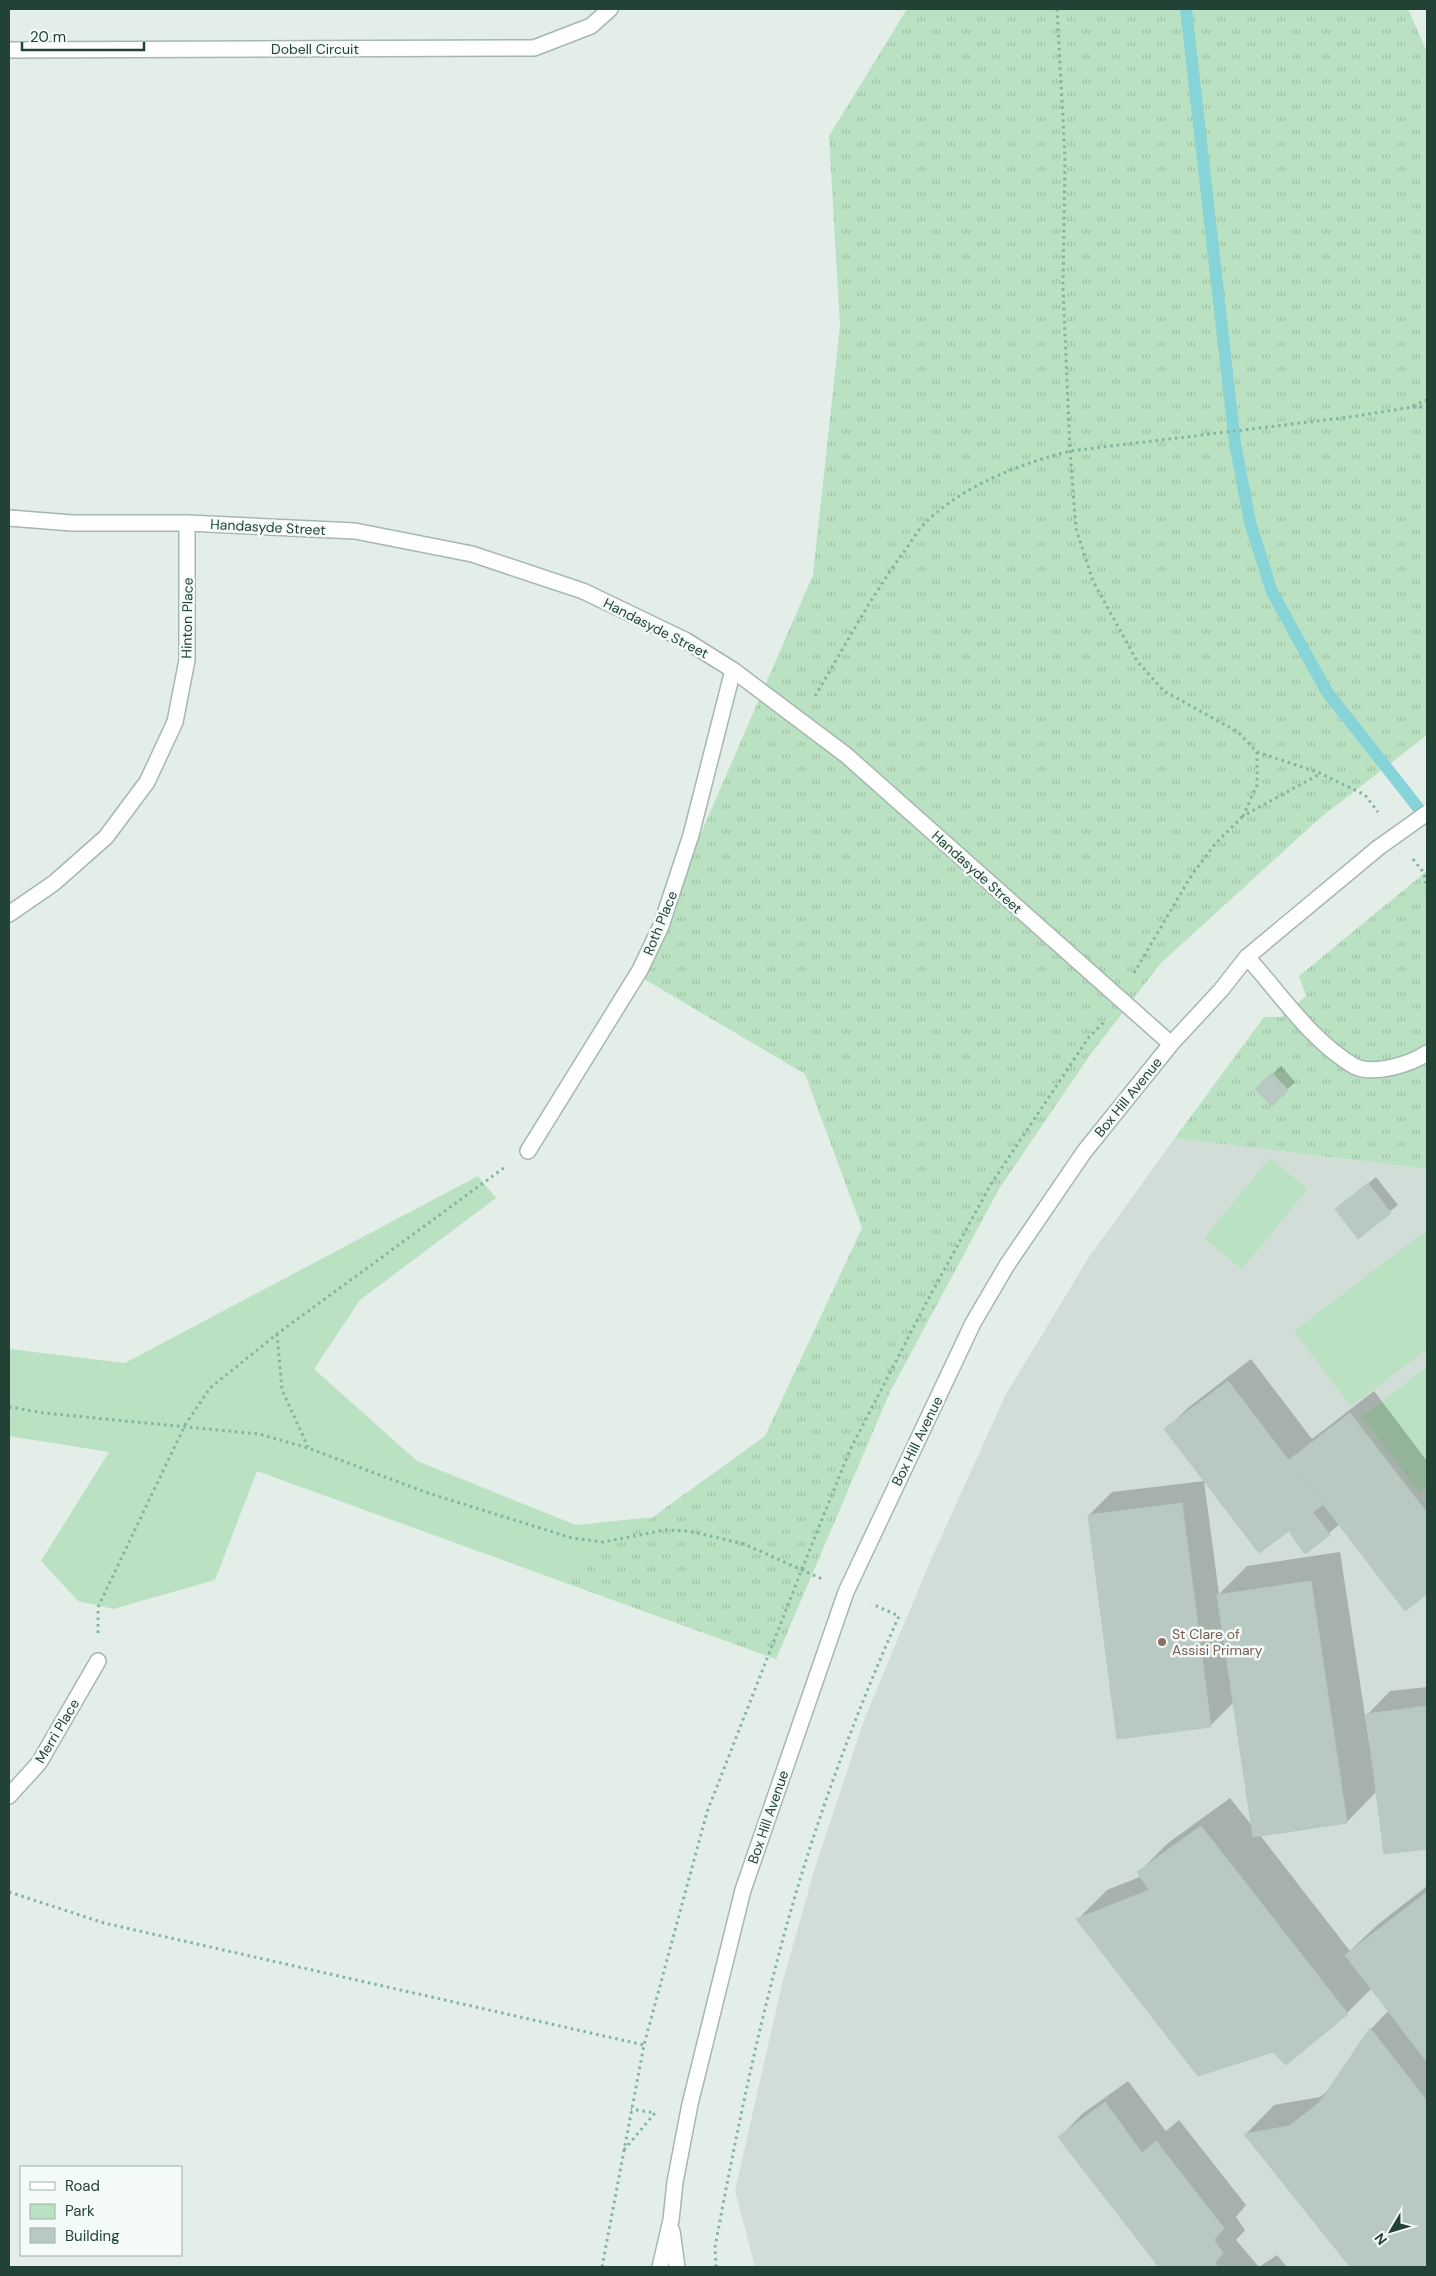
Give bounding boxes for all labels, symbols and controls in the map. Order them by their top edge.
scale bar [22,20,145,52]
text: 20 m [30,27,66,47]
street label: Dobell Circuit [271,40,359,58]
street label: Handasyde Street [210,515,326,539]
street label: Hinton Place [177,577,197,659]
street label: Handasyde Street [600,594,712,662]
street label: Handasyde Street [928,827,1026,917]
street label: Roth Place [639,888,681,958]
street label: Box Hill Avenue [1090,1053,1166,1141]
street label: Box Hill Avenue [888,1393,946,1489]
place label: St Clare of Assisi Primary [1172,1625,1263,1659]
marker: St Clare of Assisi Primary [1156,1636,1168,1648]
street label: Merri Place [31,1695,83,1766]
street label: Box Hill Avenue [744,1768,792,1866]
legend [20,2166,182,2256]
text: Road [65,2176,100,2196]
text: Park [65,2201,95,2221]
north arrow [1366,2206,1416,2256]
text: Building [65,2226,120,2246]
text: N [1371,2229,1391,2249]

